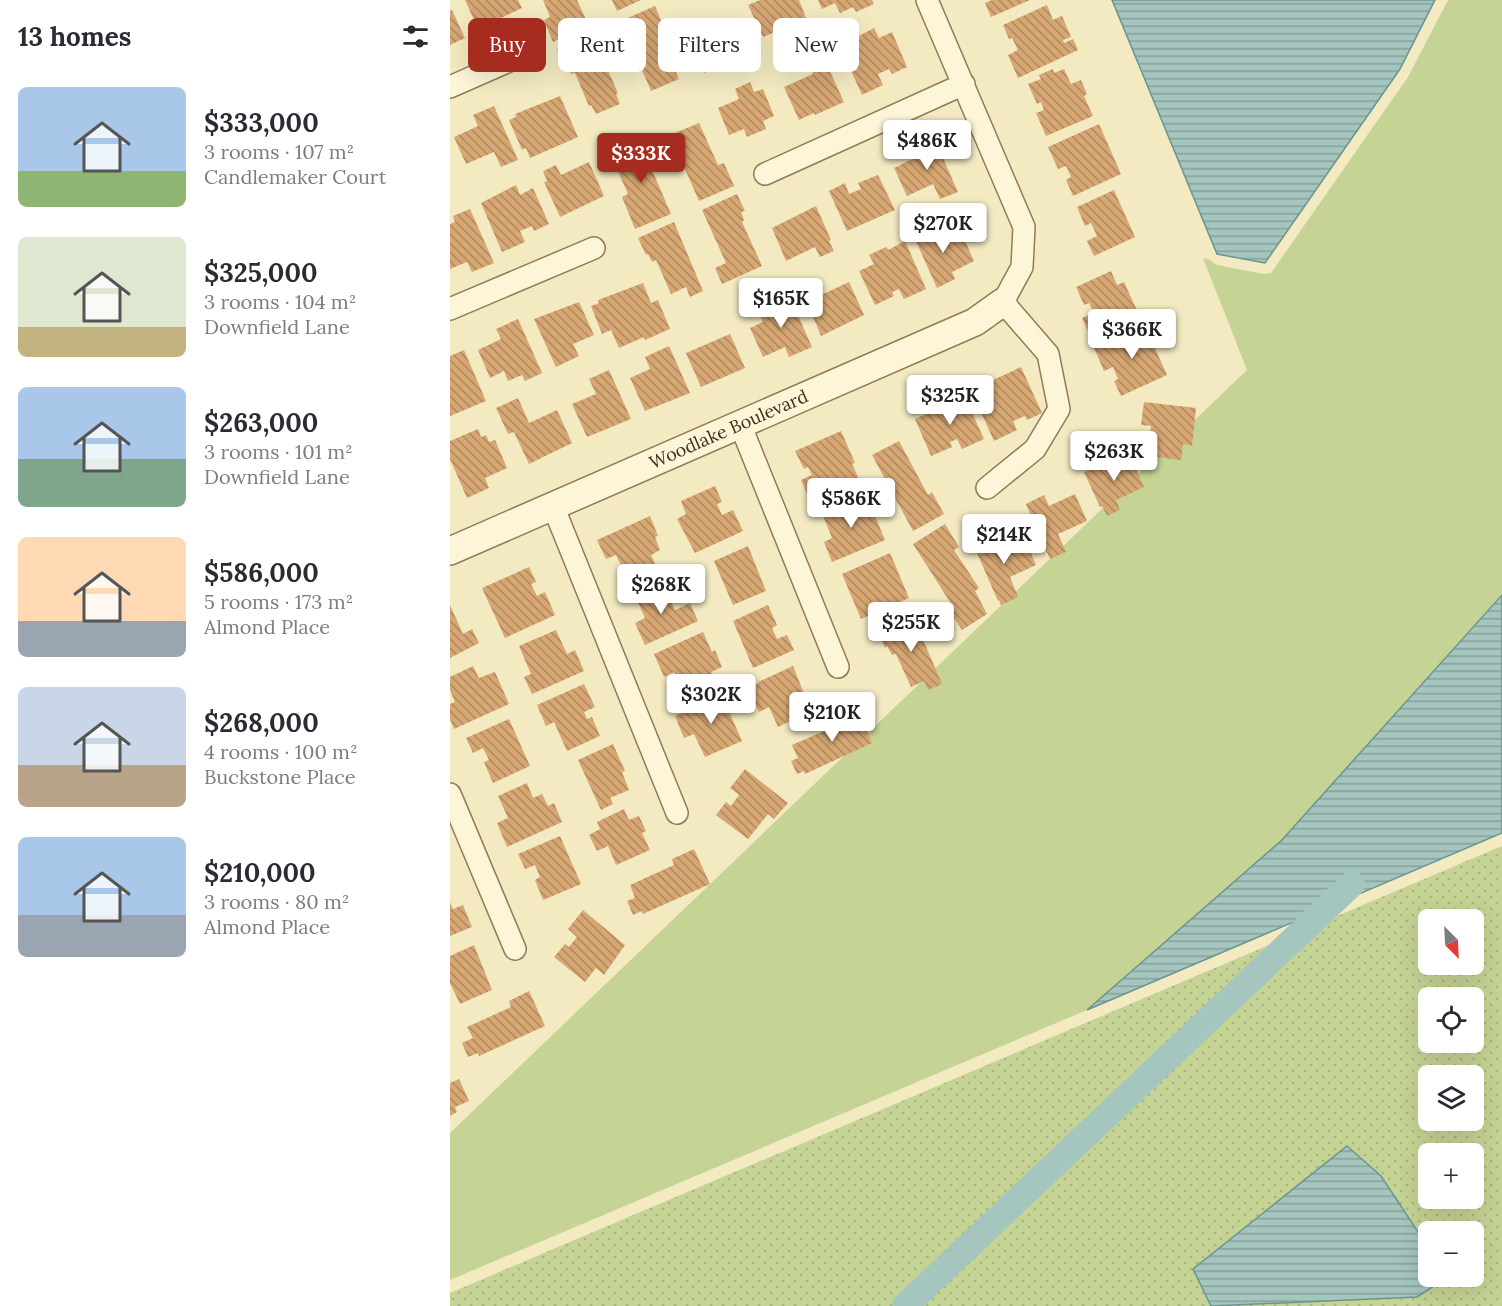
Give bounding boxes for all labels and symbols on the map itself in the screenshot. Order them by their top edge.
pin: $486K [885,120,969,171]
pin: $333K [599,133,683,184]
pin: $270K [901,203,985,254]
pin: $165K [739,278,823,329]
pin: $366K [1090,309,1174,360]
pin: $325K [908,375,992,426]
street label: Woodlake Boulevard [645,384,812,474]
pin: $263K [1072,431,1156,482]
pin: $586K [809,478,893,529]
pin: $214K [962,514,1046,565]
pin: $268K [619,564,703,615]
pin: $255K [869,602,953,653]
pin: $302K [669,674,753,725]
pin: $210K [790,692,874,743]
north arrow [1418,909,1484,975]

